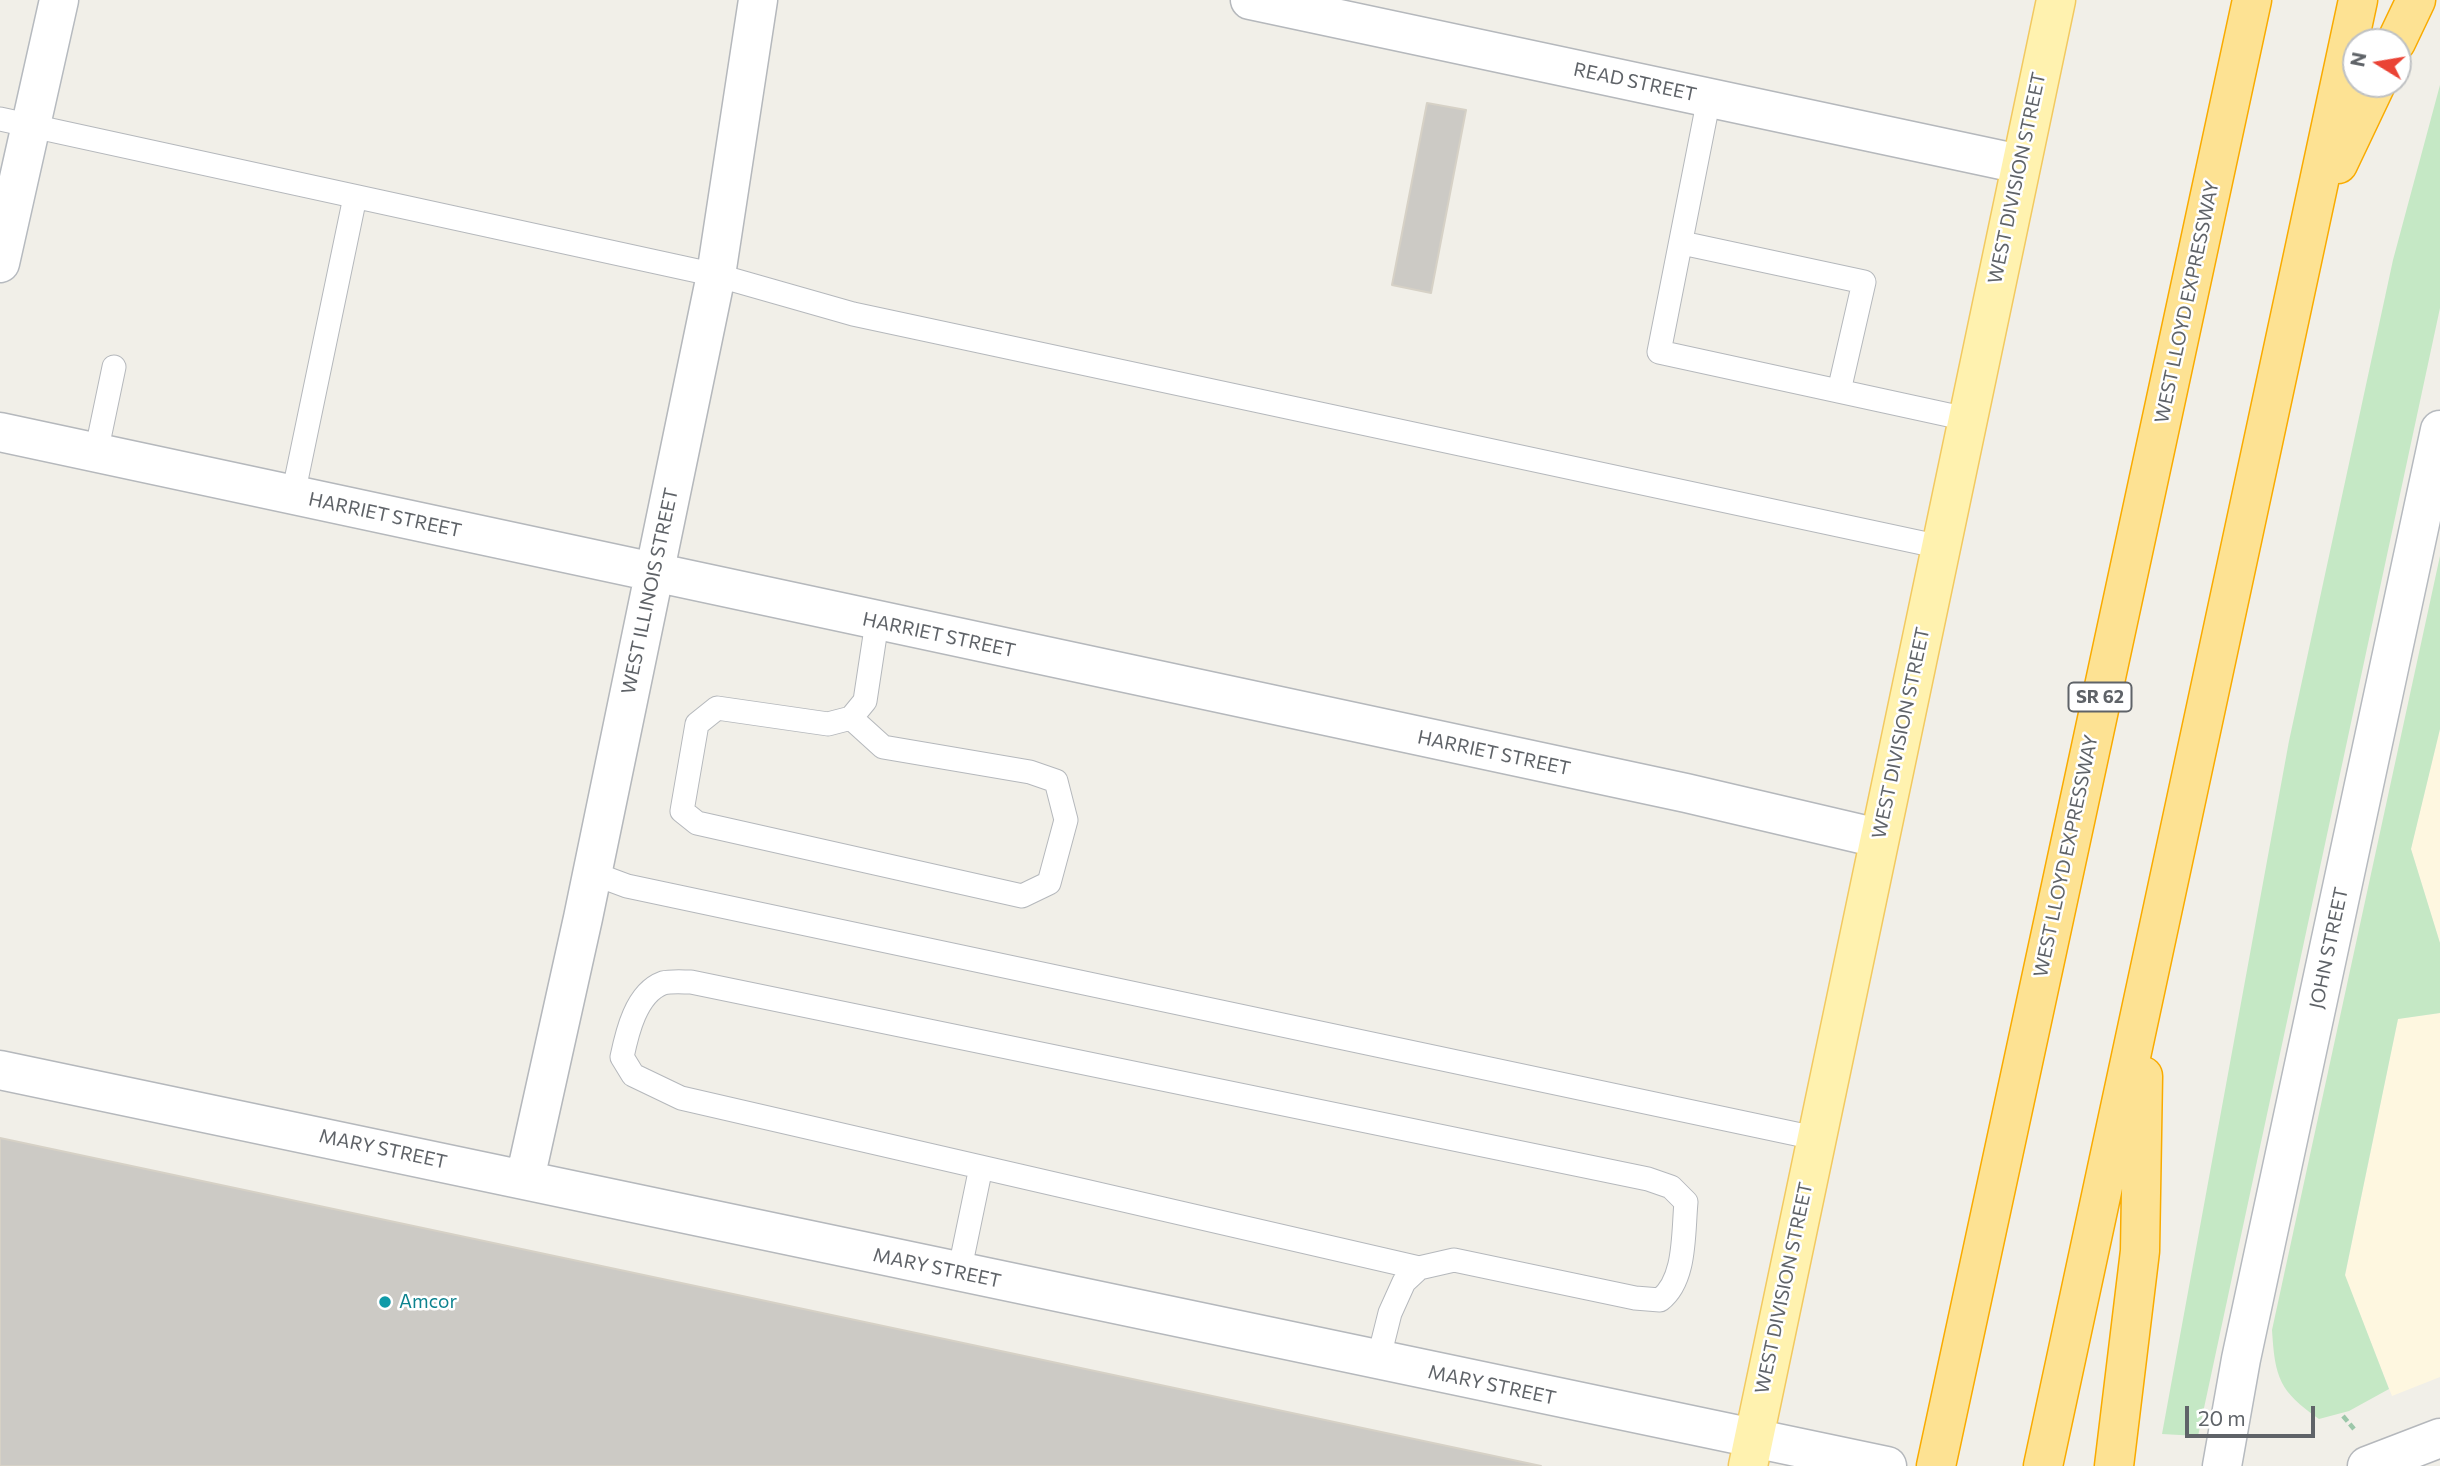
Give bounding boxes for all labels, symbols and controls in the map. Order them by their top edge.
north arrow [2342,28,2412,98]
text: N [2345,50,2371,68]
street label: READ STREET [1571,58,1699,106]
street label: WEST DIVISION STREET [1983,70,2051,286]
street label: WEST LLOYD EXPRESSWAY [2150,179,2224,425]
street label: WEST ILLINOIS STREET [617,486,683,696]
street label: HARRIET STREET [306,488,464,542]
street label: HARRIET STREET [860,608,1018,662]
street label: WEST DIVISION STREET [1867,625,1935,841]
road number: SR 62 [2068,682,2132,712]
street label: HARRIET STREET [1415,726,1573,780]
street label: WEST LLOYD EXPRESSWAY [2029,733,2103,979]
street label: JOHN STREET [2305,885,2353,1011]
street label: MARY STREET [317,1124,449,1174]
street label: WEST DIVISION STREET [1750,1180,1818,1396]
street label: MARY STREET [871,1243,1003,1293]
place label: Amcor [399,1291,457,1313]
marker: Amcor [377,1294,393,1310]
street label: MARY STREET [1426,1360,1558,1410]
scale bar [2188,1392,2318,1436]
text: 20 m [2198,1405,2246,1430]

